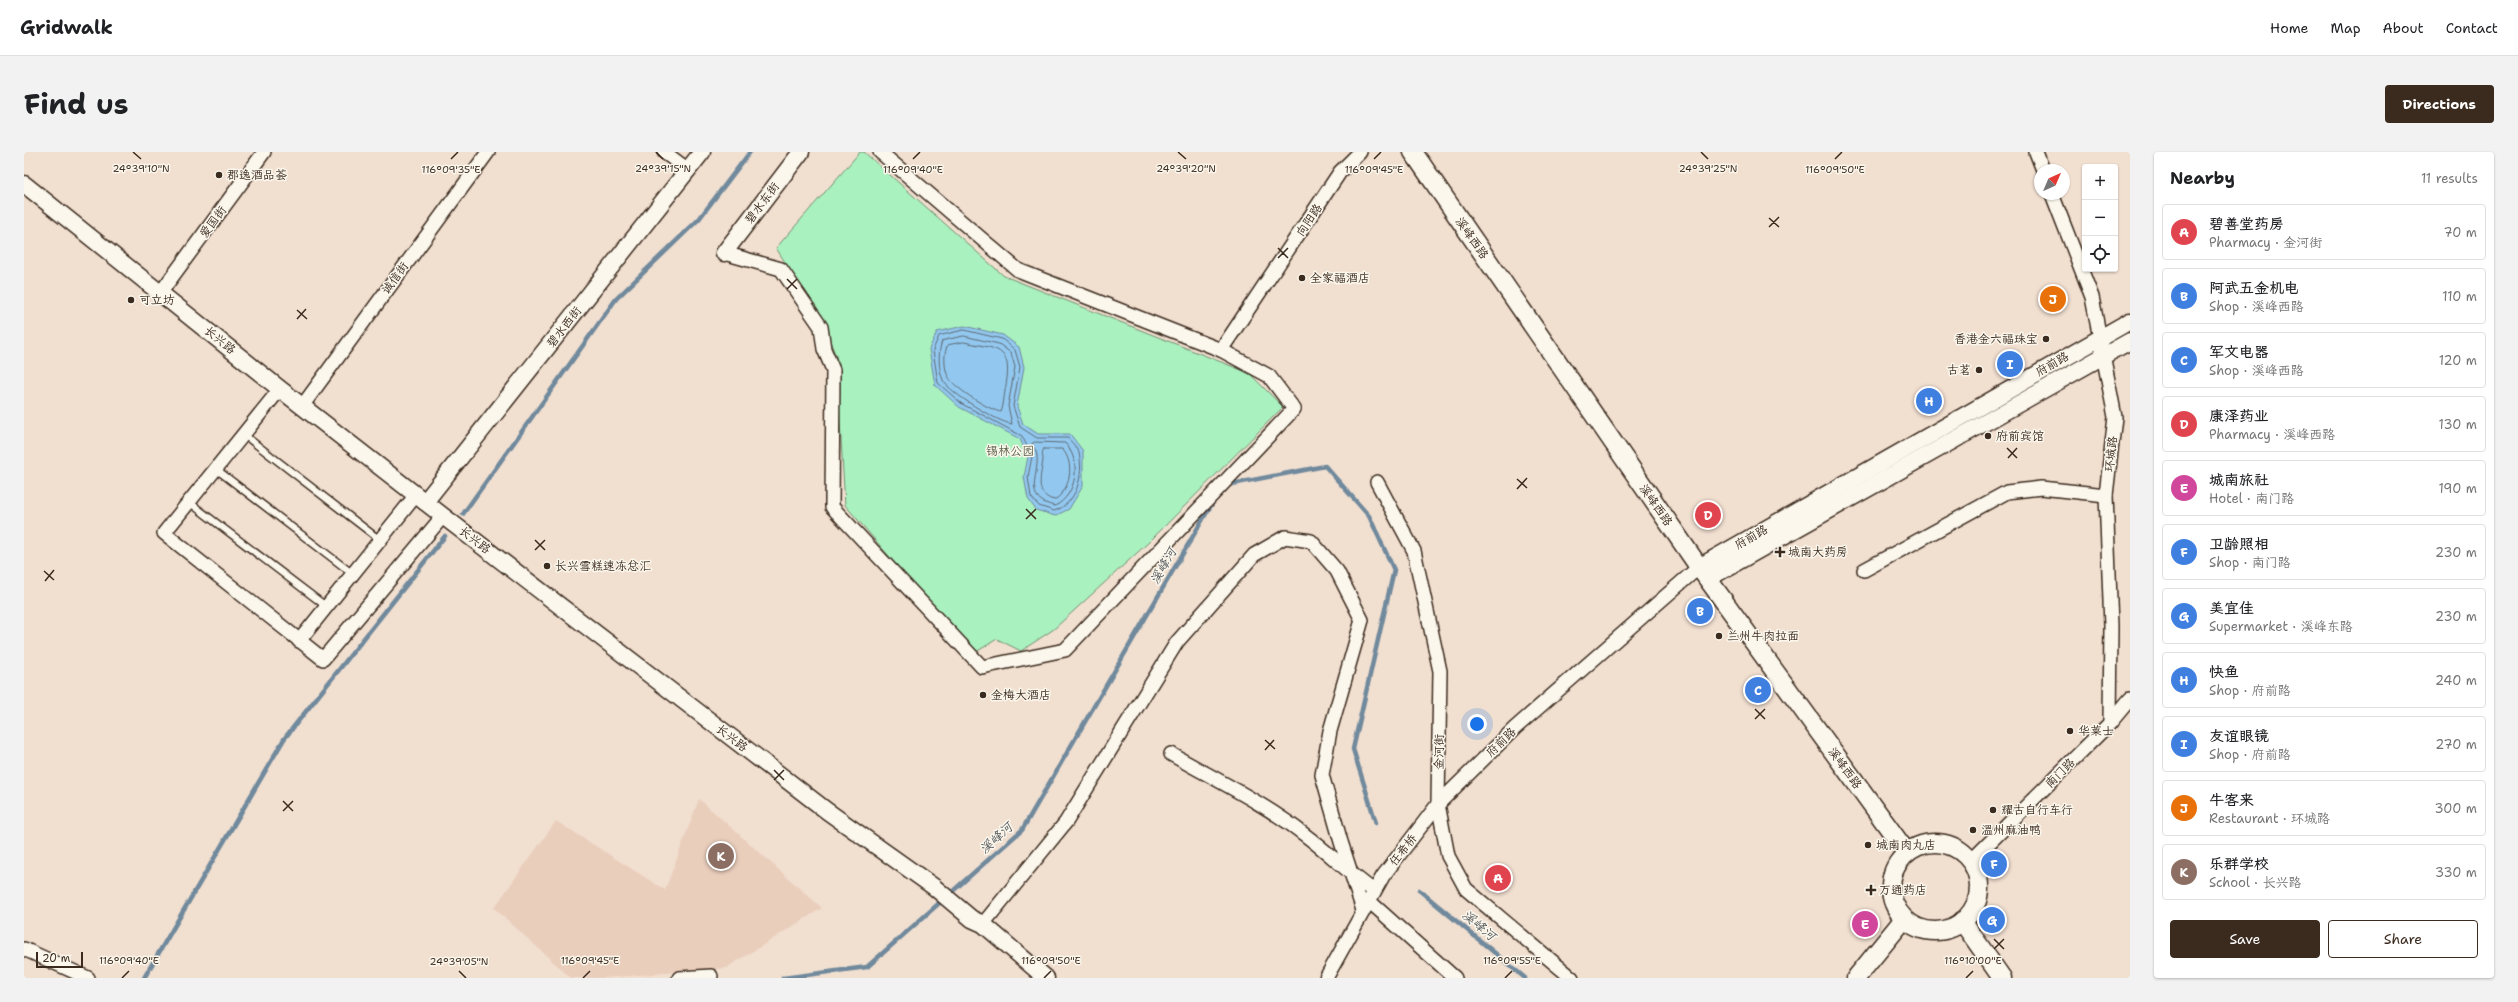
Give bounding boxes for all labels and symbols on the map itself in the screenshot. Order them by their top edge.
text: 24°39'10"N [112,162,170,175]
text: 24°39'15"N [635,162,691,175]
text: 24°39'20"N [1156,162,1216,175]
text: 24°39'25"N [1679,162,1737,175]
text: 116°09'35"E [422,163,480,176]
text: 116°09'40"E [883,163,943,176]
text: 116°09'45"E [1345,163,1403,176]
text: 116°09'50"E [1805,163,1865,176]
north arrow [2034,164,2070,200]
place label: 郡逸酒品荟 [227,167,287,183]
marker: 郡逸酒品荟 [214,170,224,180]
street label: 碧水东街 [741,179,783,227]
street label: 向阳路 [1292,201,1326,239]
street label: 爱国街 [196,203,230,241]
street label: 溪峰西路 [1452,214,1492,262]
street label: 诚信街 [378,259,412,297]
place label: 全家福酒店 [1310,270,1370,286]
marker: 全家福酒店 [1297,273,1307,283]
pin: J [2040,284,2066,314]
place label: 可立坊 [139,292,175,308]
marker: 可立坊 [126,295,136,305]
street label: 碧水西街 [543,303,585,351]
street label: 长兴路 [201,322,239,358]
place label: 香港金六福珠宝 [1954,331,2038,347]
marker: 香港金六福珠宝 [2041,334,2051,344]
street label: 府前路 [2032,348,2072,380]
pin: I [1997,349,2023,379]
place label: 古茗 [1947,362,1971,378]
marker: 古茗 [1974,365,1984,375]
pin: H [1916,386,1942,416]
place label: 府前宾馆 [1996,428,2044,444]
marker: 府前宾馆 [1983,431,1993,441]
street label: 环城路 [2101,435,2121,473]
park label: 锡林公园 [986,443,1034,459]
street label: 溪峰西路 [1636,481,1676,529]
pin: D [1695,500,1721,530]
street label: 府前路 [1731,521,1771,553]
street label: 长兴路 [456,523,494,557]
water label: 溪峰河 [1146,543,1181,587]
place label: 城南大药房 [1788,544,1848,560]
marker: 城南大药房 [1775,547,1785,557]
place label: 长兴雪糕速冻总汇 [555,558,651,574]
marker: 长兴雪糕速冻总汇 [542,561,552,571]
pin: B [1687,596,1713,626]
place label: 兰州牛肉拉面 [1727,628,1799,644]
marker: 兰州牛肉拉面 [1714,631,1724,641]
pin: C [1745,675,1771,705]
place label: 金梅大酒店 [991,687,1051,703]
marker: 金梅大酒店 [978,690,988,700]
your location [1467,714,1487,734]
street label: 长兴路 [713,721,751,755]
place label: 华莱士 [2078,723,2114,739]
street label: 府前路 [1482,724,1520,760]
marker: 华莱士 [2065,726,2075,736]
street label: 金河街 [1431,734,1447,770]
street label: 溪峰西路 [1824,744,1866,792]
street label: 南门路 [2042,755,2078,791]
place label: 耀古自行车行 [2001,802,2073,818]
marker: 耀古自行车行 [1988,805,1998,815]
water label: 溪峰河 [976,817,1018,857]
place label: 温州麻油鸭 [1981,822,2041,838]
marker: 温州麻油鸭 [1968,825,1978,835]
street label: 任希桥 [1386,830,1421,869]
place label: 城南肉丸店 [1876,837,1936,853]
marker: 城南肉丸店 [1863,840,1873,850]
pin: K [708,841,734,871]
pin: F [1981,849,2007,879]
pin: A [1485,863,1511,893]
place label: 万通药店 [1879,882,1927,898]
marker: 万通药店 [1866,885,1876,895]
pin: G [1979,905,2005,935]
water label: 溪峰河 [1459,906,1501,945]
pin: E [1852,909,1878,939]
scale bar [36,950,83,969]
text: 116°09'40"E [99,954,159,967]
text: 116°09'45"E [561,954,619,967]
text: 116°09'50"E [1021,954,1081,967]
text: 116°09'55"E [1483,954,1541,967]
text: 116°10'00"E [1944,954,2002,967]
text: 24°39'05"N [430,955,488,968]

